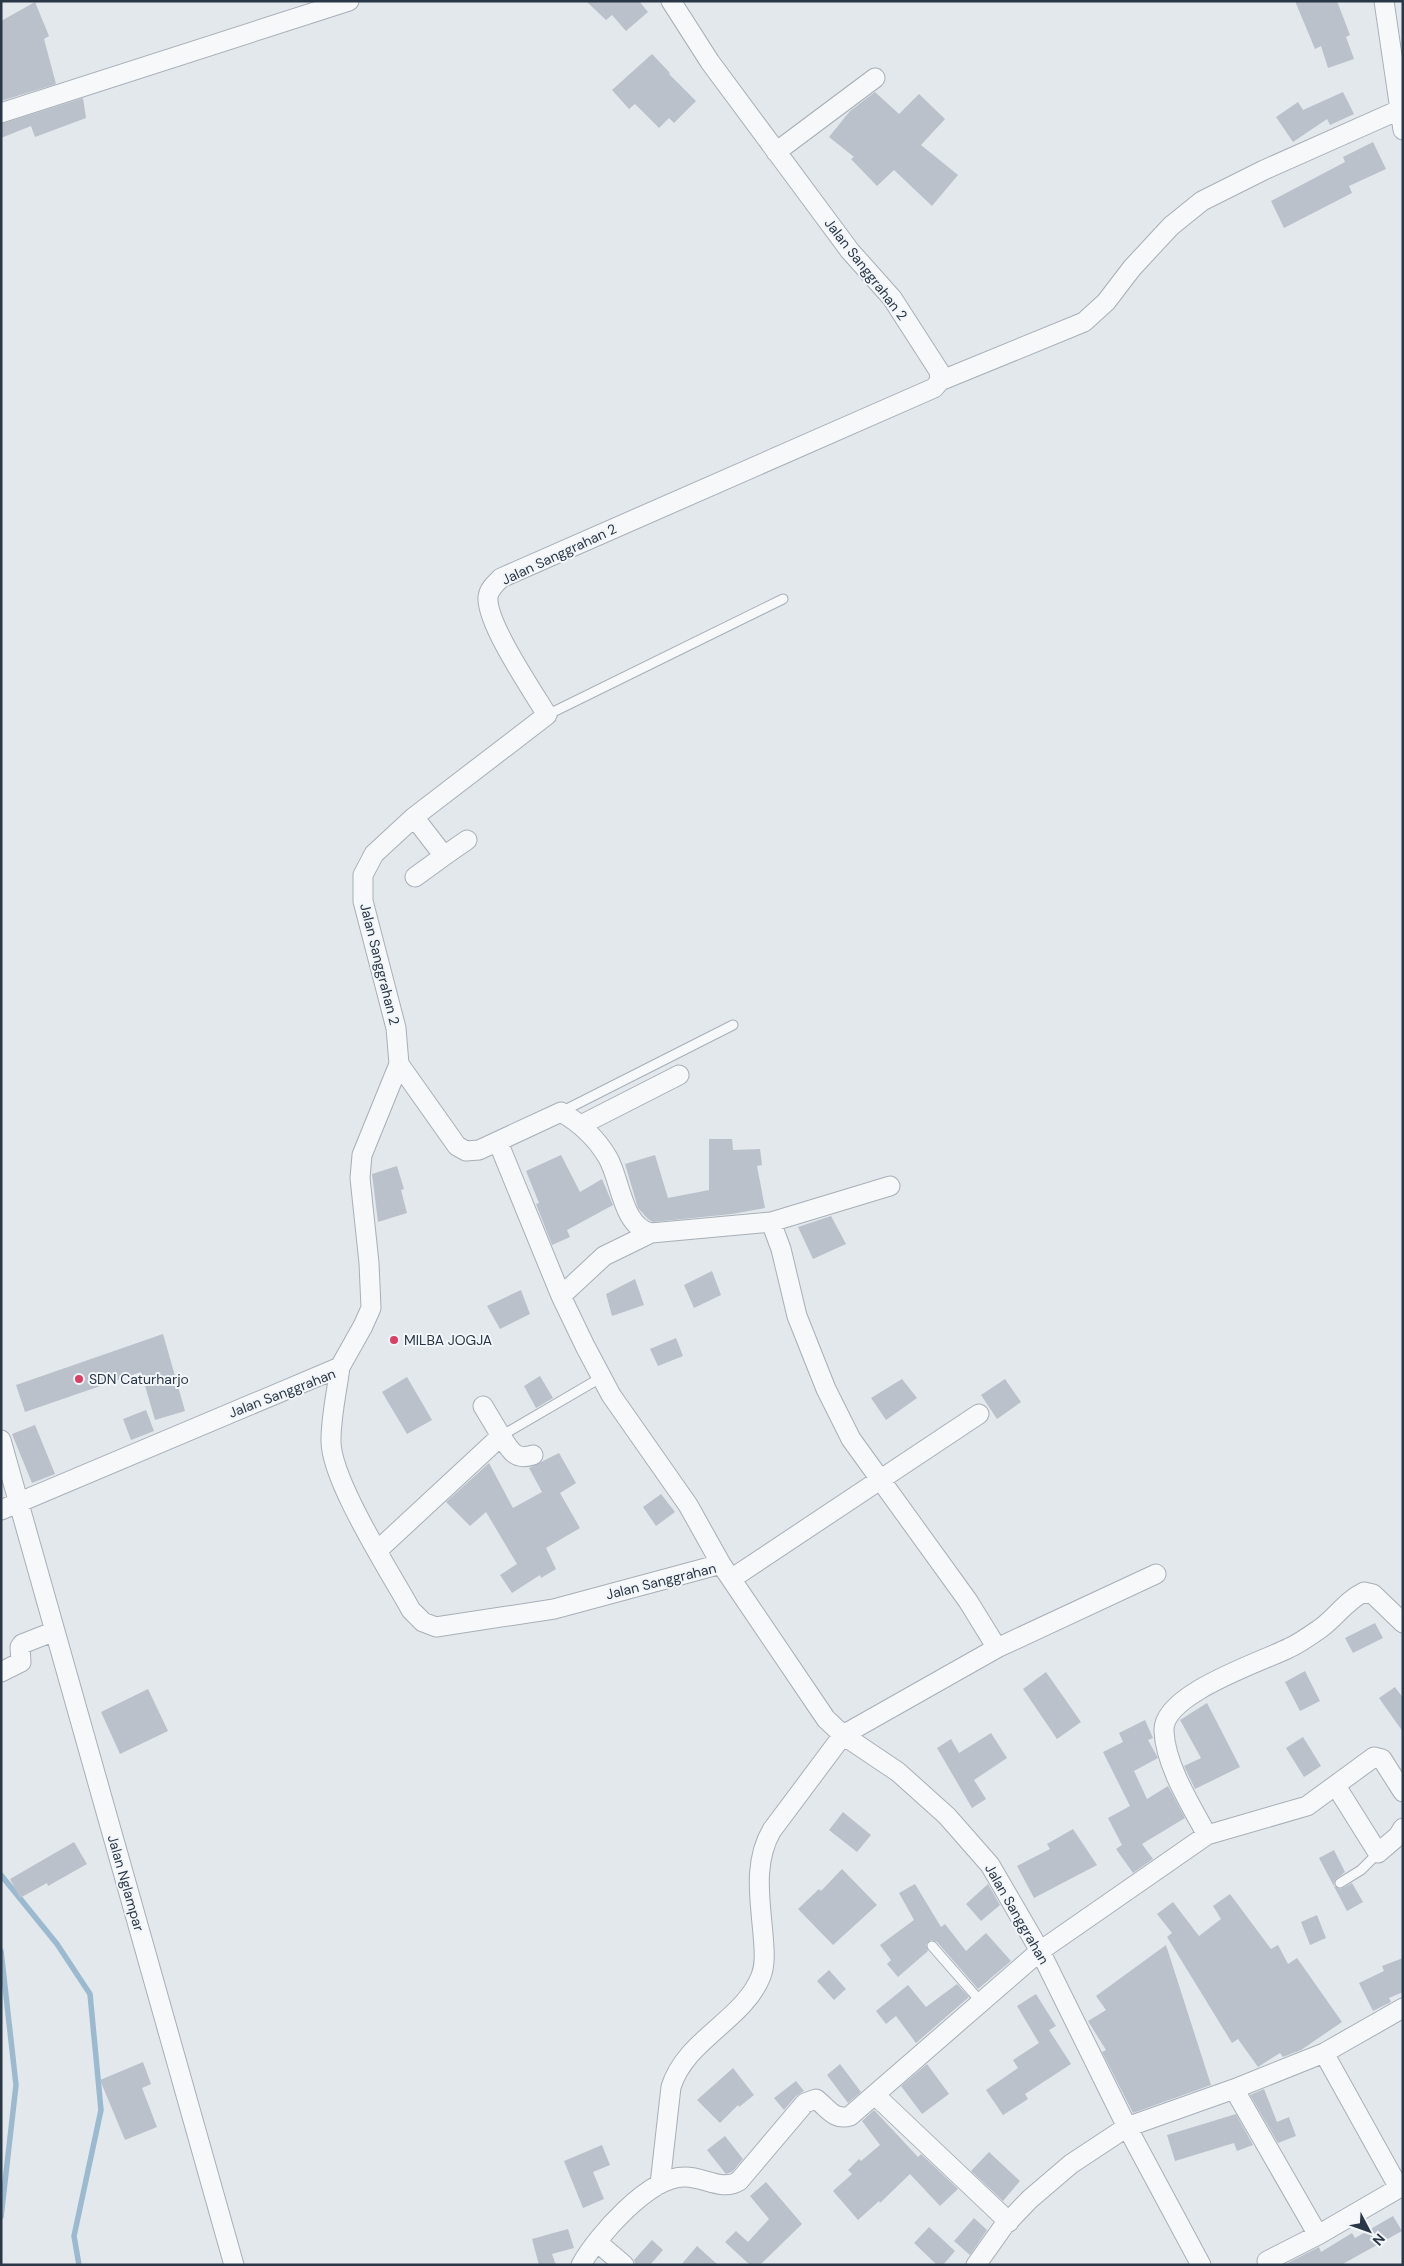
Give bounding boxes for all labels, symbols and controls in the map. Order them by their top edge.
street label: Jalan Sanggrahan 2 [820,214,912,324]
street label: Jalan Sanggrahan 2 [499,519,619,589]
street label: Jalan Sanggrahan 2 [356,901,404,1027]
place label: MILBA JOGJA [404,1331,492,1349]
marker: MILBA JOGJA [388,1334,400,1346]
street label: Jalan Sanggrahan [226,1364,338,1422]
place label: SDN Caturharjo [89,1370,189,1388]
marker: SDN Caturharjo [73,1373,85,1385]
street label: Jalan Sanggrahan [604,1559,718,1603]
street label: Jalan Nglampar [104,1833,148,1933]
street label: Jalan Sanggrahan [981,1861,1053,1967]
north arrow [1344,2206,1394,2256]
text: N [1369,2230,1389,2249]

